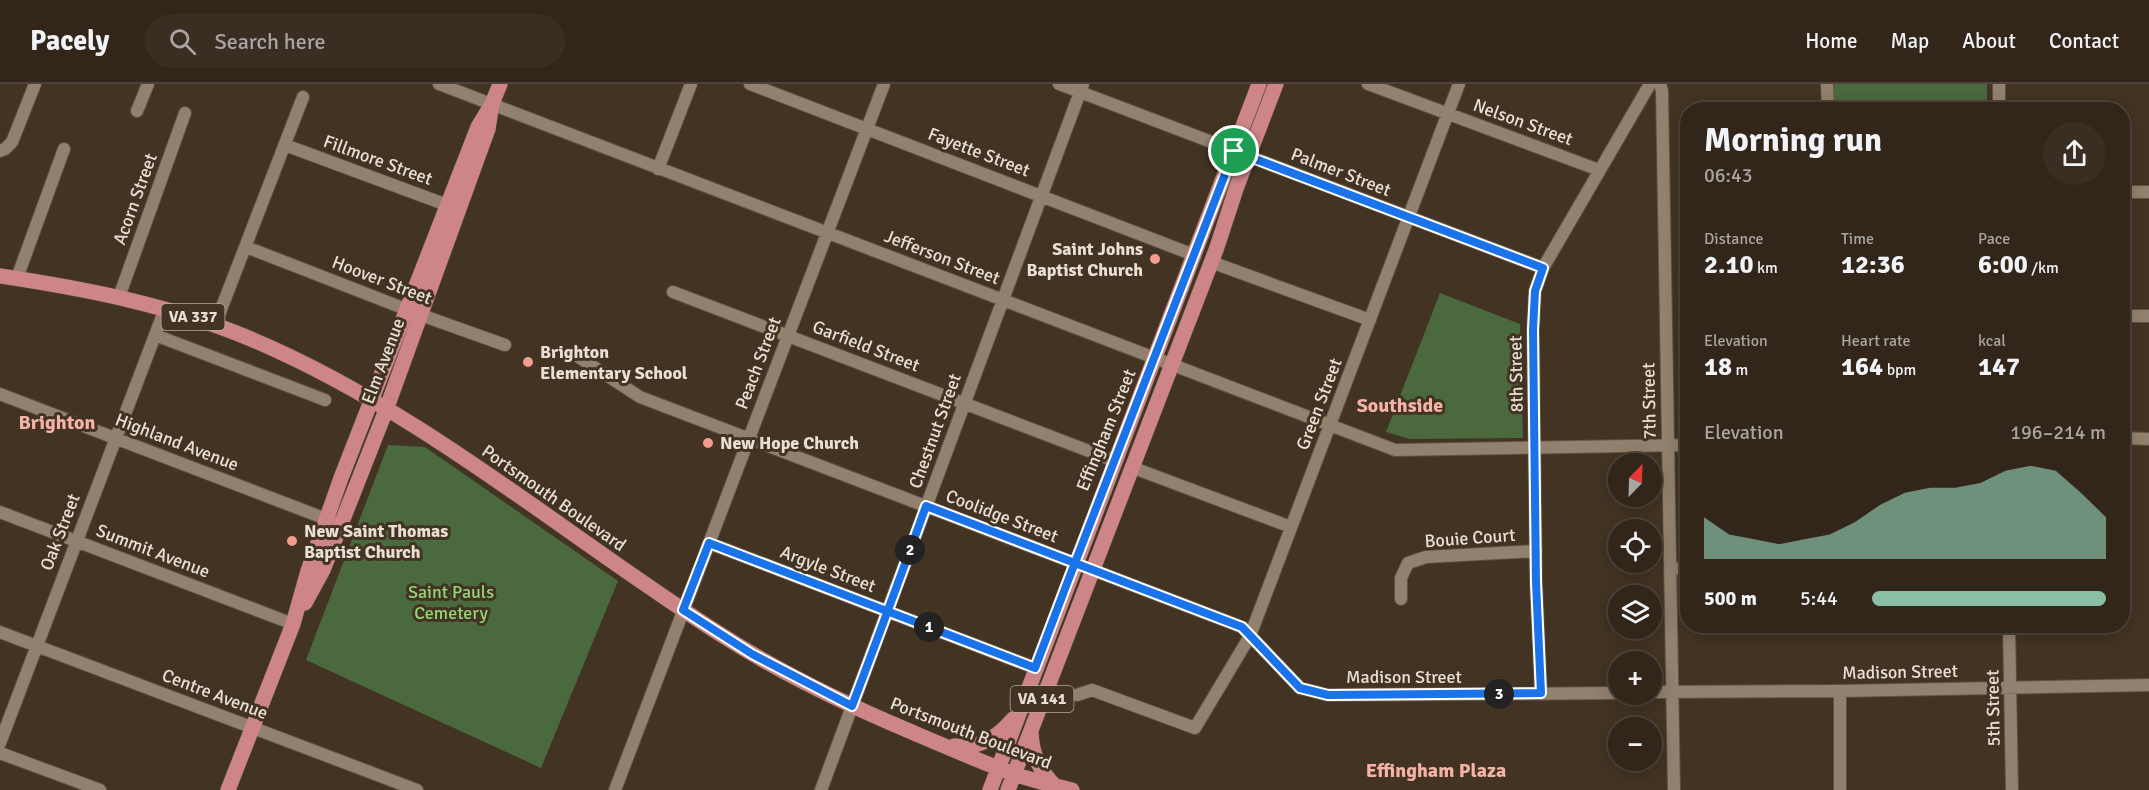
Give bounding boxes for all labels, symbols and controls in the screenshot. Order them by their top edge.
search box [145,14,565,68]
text: Pacely [30,24,109,58]
icon: search [166,25,199,58]
text: Search here [214,28,325,55]
text: Home [1805,28,1858,54]
text: Map [1891,28,1929,54]
text: About [1962,28,2016,54]
text: Contact [2049,28,2119,54]
street label: Nelson Street [1470,94,1576,150]
text: Morning run [1704,120,1882,161]
button: share [2043,122,2106,185]
street label: Fayette Street [925,123,1033,181]
pin [1208,125,1259,176]
street label: Fillmore Street [320,130,436,190]
icon: arrive [1217,134,1250,167]
street label: Palmer Street [1288,143,1394,201]
street label: Acorn Street [108,150,162,248]
text: 06:43 [1704,163,1753,188]
street label: Jefferson Street [881,225,1003,289]
text: Distance [1704,229,1764,249]
text: Time [1841,229,1874,249]
text: Pace [1978,229,2010,249]
place label: Saint Johns Baptist Church [1026,238,1143,281]
text: 2.10 [1704,249,1754,281]
text: 12:36 [1841,249,1905,281]
text: 6:00 [1978,249,2028,281]
street label: Hoover Street [329,251,435,309]
marker: Saint Johns Baptist Church [1148,252,1162,266]
text: km [1754,258,1778,278]
text: /km [2028,258,2059,278]
road number: VA 337 [162,304,224,330]
street label: Peach Street [730,314,786,412]
street label: Elm Avenue [357,315,409,407]
street label: Garfield Street [809,315,923,377]
text: Elevation [1704,331,1768,351]
text: Heart rate [1841,331,1910,351]
text: kcal [1978,331,2006,351]
street label: 8th Street [1504,335,1528,413]
place label: Brighton Elementary School [540,341,688,384]
text: 18 [1704,351,1732,383]
text: 164 [1841,351,1883,383]
text: 147 [1978,351,2020,383]
marker: Brighton Elementary School [521,355,535,369]
street label: Green Street [1291,355,1347,453]
text: m [1732,360,1748,380]
text: bpm [1883,360,1916,380]
street label: 7th Street [1637,362,1661,440]
street label: Effingham Street [1072,366,1140,494]
street label: Chestnut Street [904,371,966,491]
district label: Southside [1357,393,1443,418]
street label: Highland Avenue [112,408,242,476]
district label: Brighton [19,410,95,435]
text: Elevation [1704,420,1784,445]
text: 196–214 m [2010,420,2106,445]
place label: New Hope Church [720,432,859,454]
marker: New Hope Church [701,436,715,450]
street label: Portsmouth Boulevard [478,440,630,556]
north arrow [1608,453,1662,507]
map controls [1608,453,1662,771]
street label: Coolidge Street [943,485,1061,547]
street label: Oak Street [35,490,85,574]
street label: Summit Avenue [93,519,213,583]
button: locate [1608,519,1662,573]
place label: New Saint Thomas Baptist Church [304,520,448,563]
street label: Bouie Court [1424,524,1516,552]
marker: New Saint Thomas Baptist Church [285,534,299,548]
pin: 2 [895,535,925,565]
text: 2 [906,540,914,560]
street label: Argyle Street [777,541,879,597]
park label: Saint Pauls Cemetery [408,581,494,624]
button: layers [1608,585,1662,639]
text: 500 m [1704,586,1757,611]
text: 5:44 [1800,586,1838,611]
pin: 1 [914,612,944,642]
text: 1 [925,617,933,637]
button: + [1608,651,1662,705]
street label: Madison Street [1842,660,1958,684]
street label: Centre Avenue [159,664,271,724]
street label: Madison Street [1346,666,1462,688]
street label: 5th Street [1981,669,2005,747]
pin: 3 [1484,679,1514,709]
text: 3 [1495,684,1503,704]
road number: VA 141 [1010,686,1074,712]
street label: Portsmouth Boulevard [887,692,1055,774]
button: − [1608,717,1662,771]
district label: Effingham Plaza [1366,758,1506,783]

